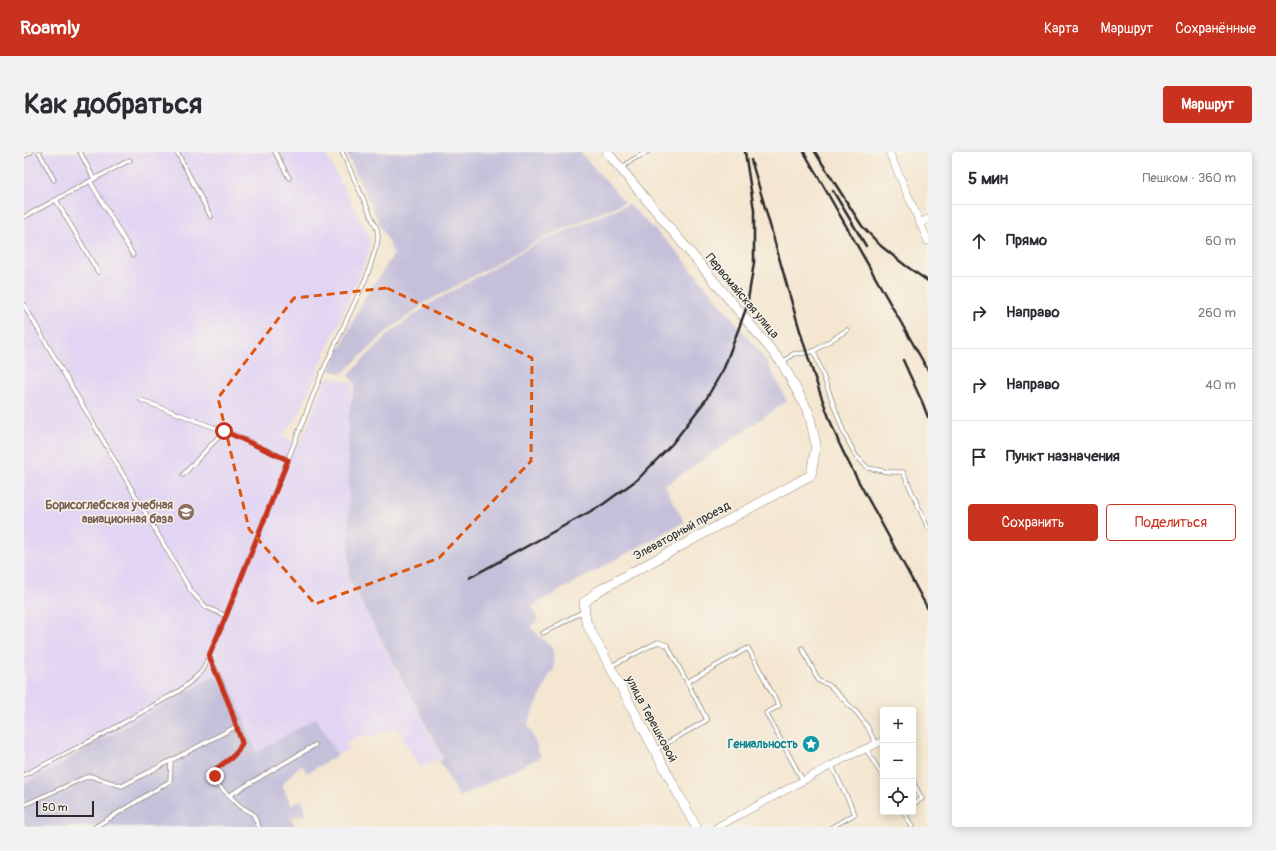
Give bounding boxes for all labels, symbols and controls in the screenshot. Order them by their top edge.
text: Roamly [20,16,80,40]
text: Карта [1044,20,1079,37]
text: Маршрут [1101,20,1153,37]
text: Сохранённые [1175,20,1256,37]
button: Маршрут [1163,86,1252,123]
text: Как добраться [24,87,202,122]
text: 5 мин [968,168,1008,189]
text: Пешком · 360 m [1142,170,1236,186]
icon: ahead [968,230,990,252]
text: Прямо [1006,231,1047,250]
text: 60 m [1205,233,1236,249]
street label: Первомайская улица [702,250,782,342]
icon: right [968,302,990,324]
text: Направо [1006,303,1060,322]
text: 260 m [1198,305,1236,321]
icon: right [968,374,990,396]
text: Направо [1006,375,1060,394]
text: 40 m [1205,377,1236,393]
route start [215,422,233,440]
icon: arrive [968,446,990,468]
text: Пункт назначения [1006,447,1120,466]
place label: Борисоглебская учебная авиационная база [45,498,173,527]
street label: Элеваторный проезд [631,498,734,564]
school or university icon: Борисоглебская учебная авиационная база [176,502,196,522]
button: Сохранить [968,504,1098,541]
button: Поделиться [1106,504,1236,541]
street label: улица Терешковой [621,672,680,765]
map controls [880,707,916,815]
button: + [880,707,916,743]
place icon: Гениальность [801,734,821,754]
place label: Гениальность [728,737,798,752]
button: − [880,743,916,779]
route end [206,767,224,785]
button: locate [880,779,916,815]
scale bar [36,799,94,818]
text: 50 m [42,801,68,814]

